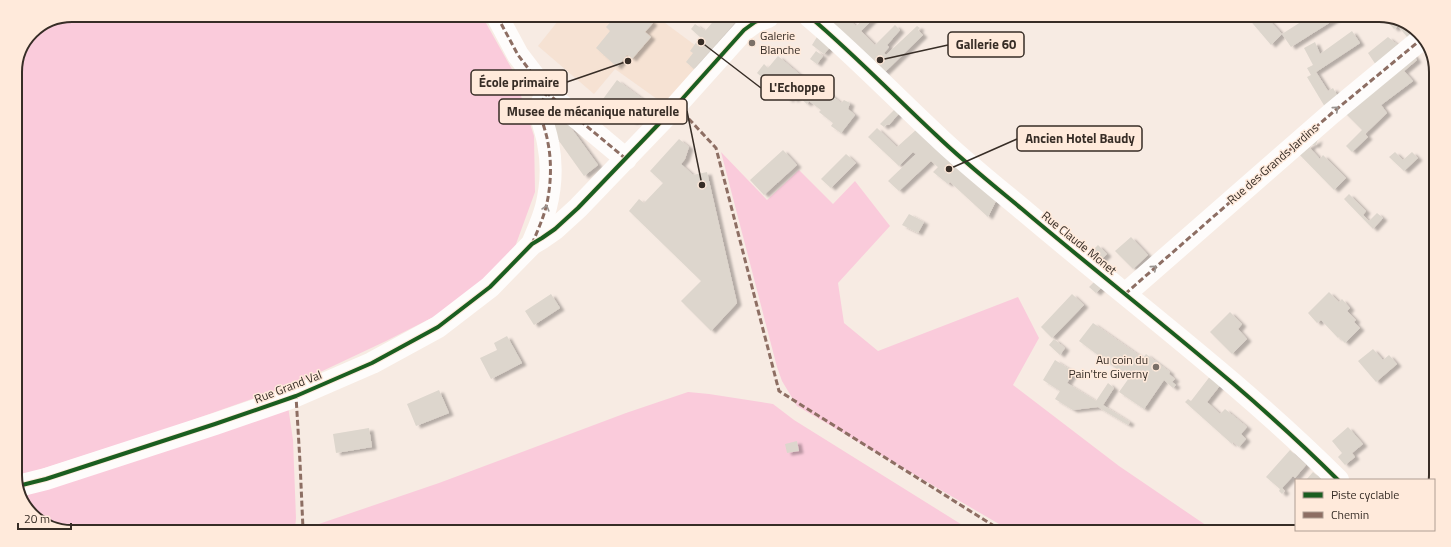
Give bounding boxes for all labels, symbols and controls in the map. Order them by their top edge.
place label: Galerie Blanche [760,26,800,59]
callout: Gallerie 60 [948,32,1024,57]
text: Gallerie 60 [956,34,1016,54]
marker: Galerie Blanche [747,38,757,48]
callout: École primaire [471,70,567,95]
text: École primaire [479,72,560,92]
callout: L'Echoppe [761,75,834,100]
text: L'Echoppe [769,77,825,97]
callout: Musee de mécanique naturelle [499,99,687,124]
text: Musee de mécanique naturelle [507,101,680,121]
one-way arrow [1332,107,1339,114]
street label: Rue des Grands Jardins [1223,118,1323,209]
callout: Ancien Hotel Baudy [1017,126,1142,151]
text: Ancien Hotel Baudy [1025,128,1135,148]
one-way arrow [541,204,549,211]
street label: Rue Claude Monet [1038,206,1122,279]
one-way arrow [1149,265,1157,273]
place label: Au coin du Pain'tre Giverny [1068,350,1148,383]
marker: Au coin du Pain'tre Giverny [1151,362,1161,372]
street label: Rue Grand Val [251,365,324,408]
legend [1295,479,1435,531]
text: Piste cyclable [1331,485,1399,504]
scale bar [18,505,71,531]
text: Chemin [1331,505,1369,524]
text: 20 m [24,509,50,528]

